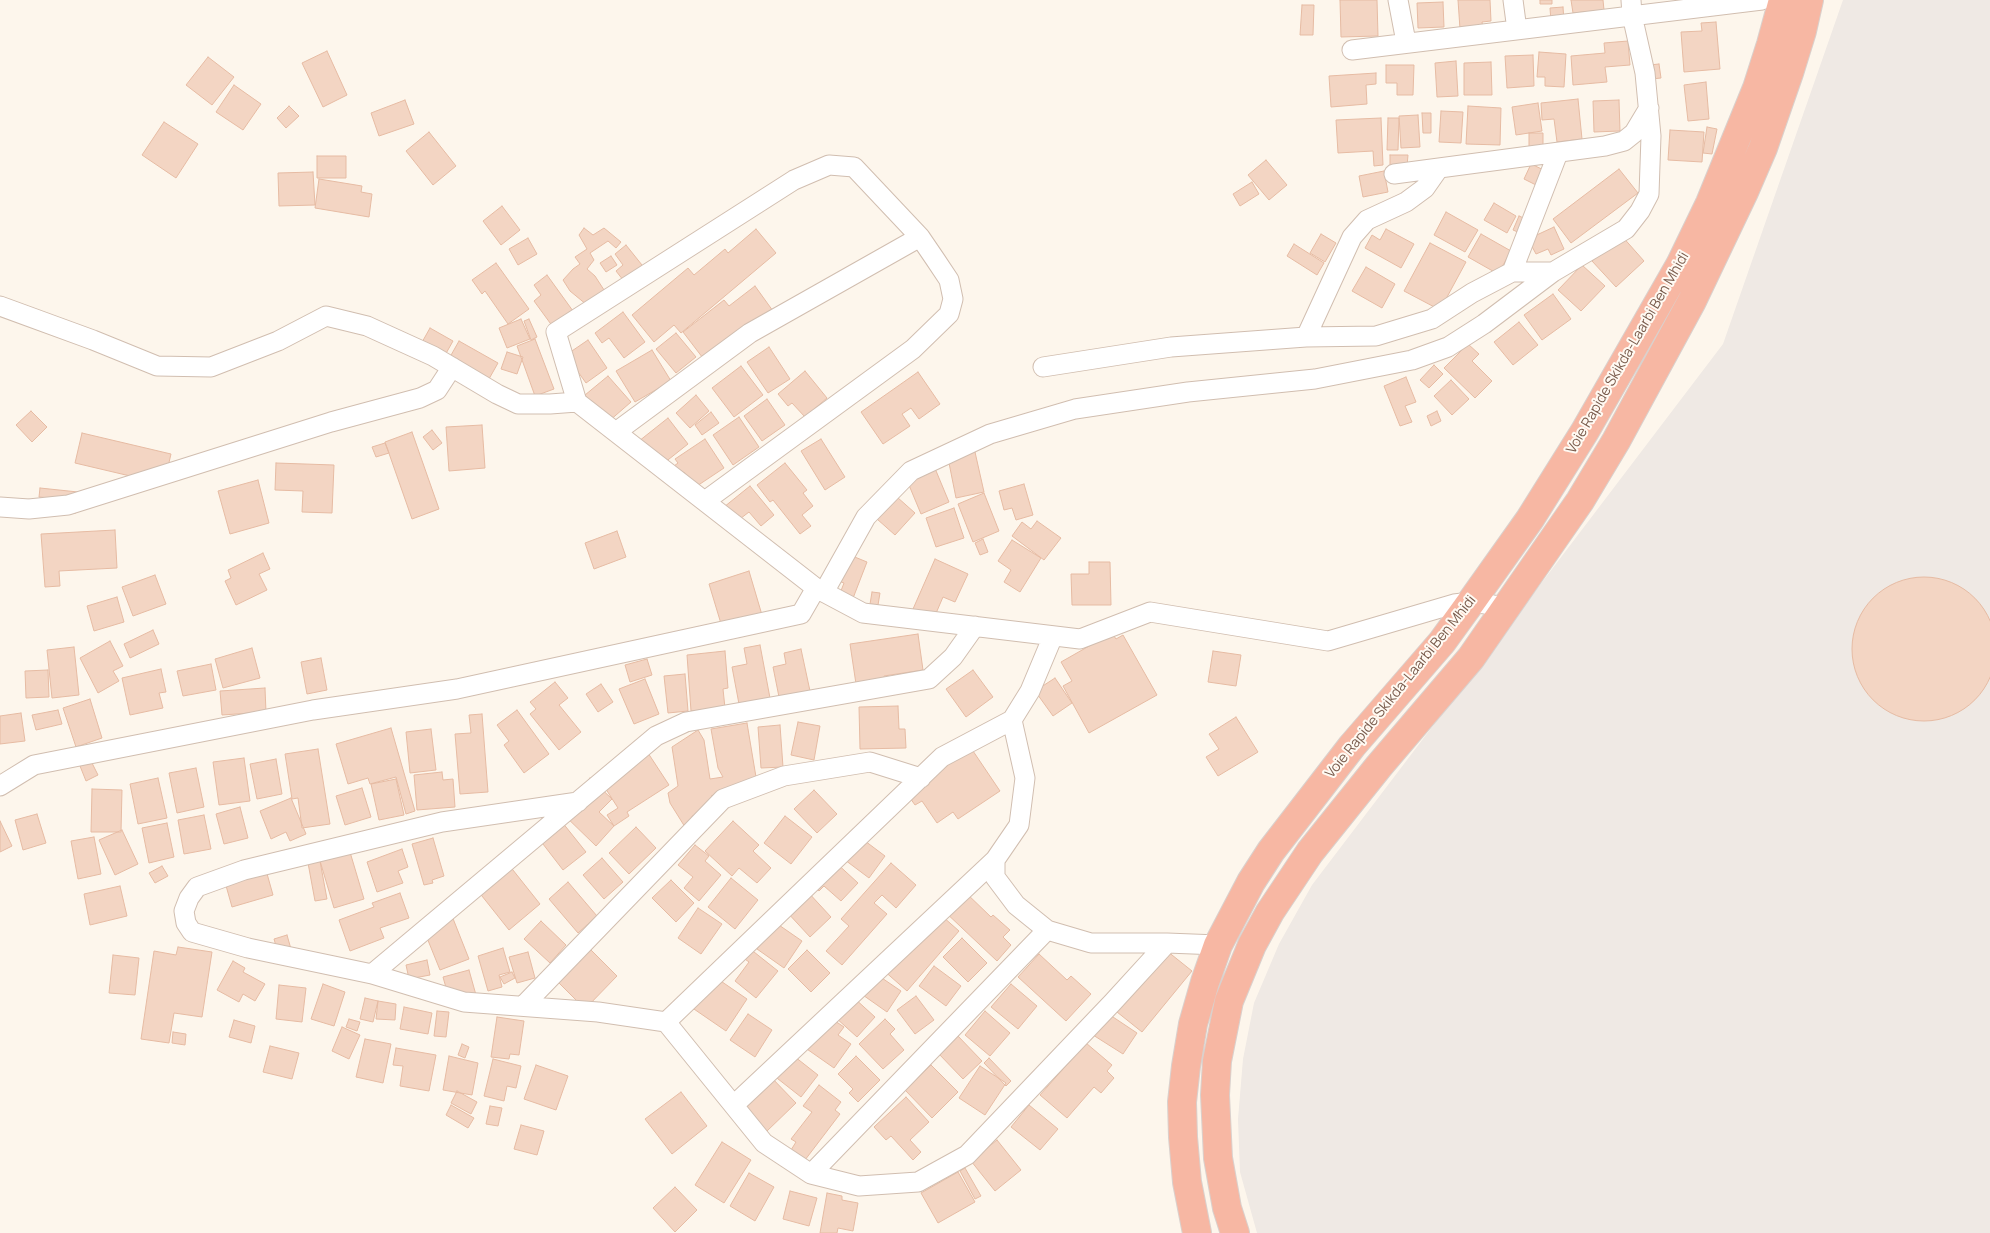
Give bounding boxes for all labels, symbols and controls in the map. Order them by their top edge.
street label: Voie Rapide Skikda-Laarbi Ben Mhidi [1563,249,1693,457]
street label: Voie Rapide Skikda-Laarbi Ben Mhidi [1322,592,1480,782]

